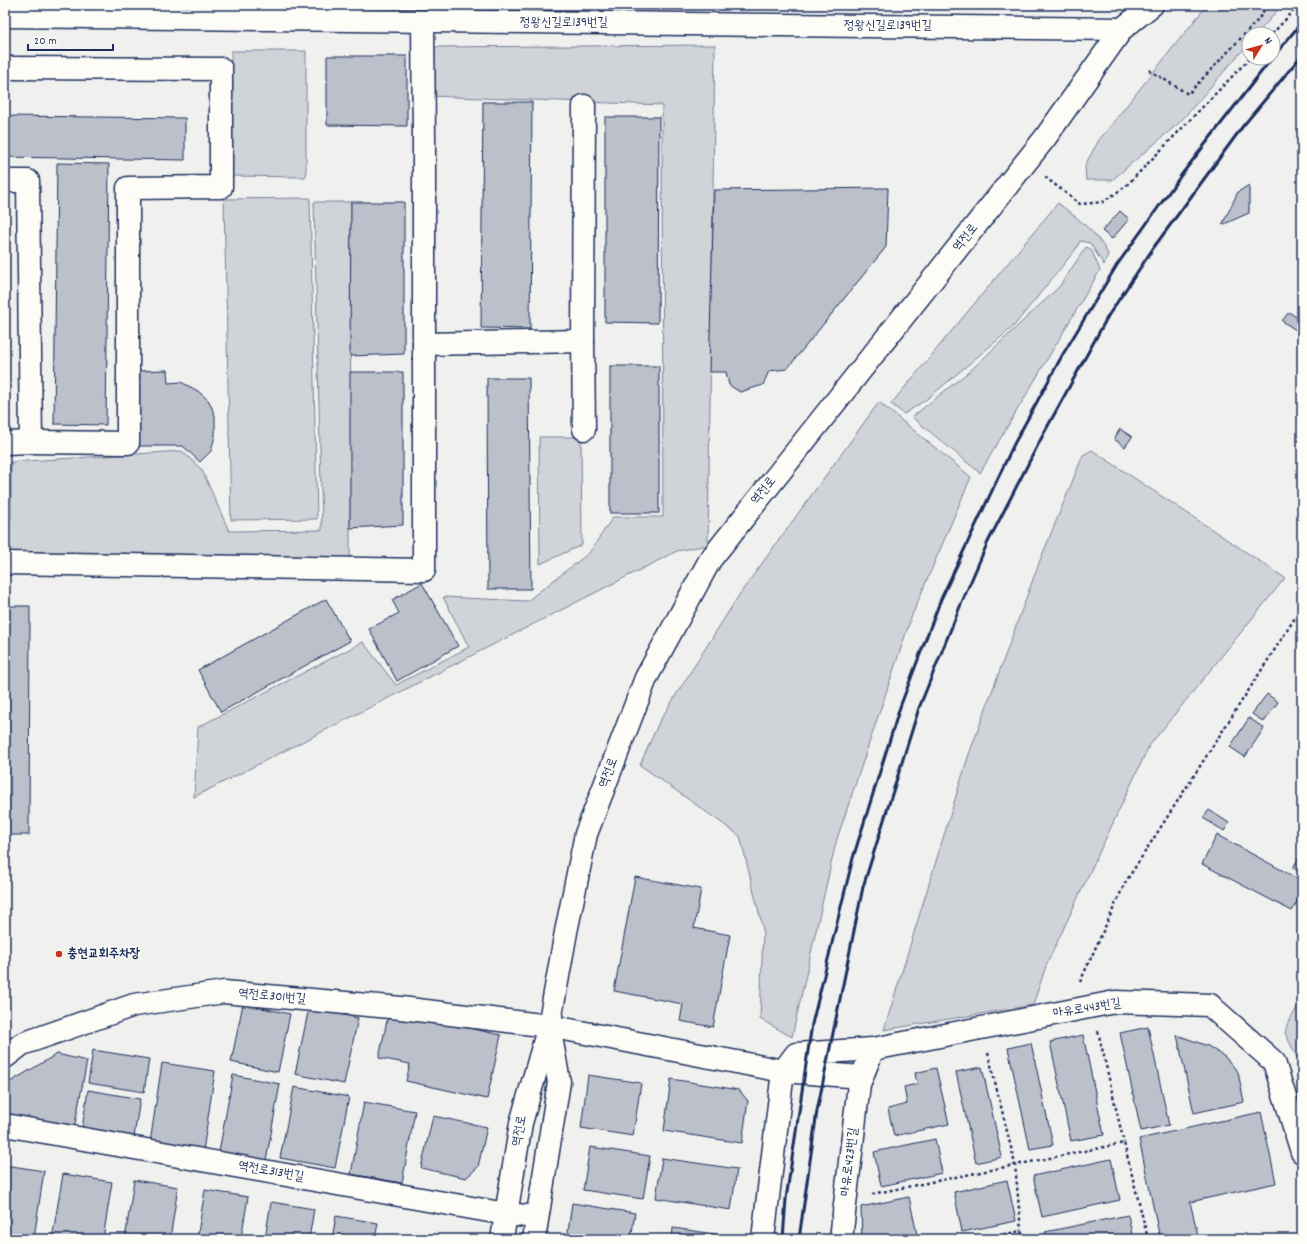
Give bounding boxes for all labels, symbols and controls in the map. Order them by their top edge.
street label: 정왕신길로139번길 [520,14,608,33]
street label: 정왕신길로139번길 [844,17,932,36]
scale bar [28,26,113,52]
north arrow [1241,26,1281,66]
text: 20 m [34,33,57,50]
text: N [1259,34,1276,49]
street label: 역전로 [949,220,983,256]
street label: 역전로 [747,473,781,509]
street label: 역전로 [595,755,623,791]
place label: 충현교회주차장 [67,945,141,964]
marker: 충현교회주차장 [54,949,64,959]
street label: 역전로301번길 [237,985,307,1009]
street label: 마유로443번길 [1052,994,1122,1024]
street label: 역전로 [508,1114,532,1148]
street label: 마유로423번길 [836,1127,864,1197]
street label: 역전로313번길 [237,1157,305,1187]

